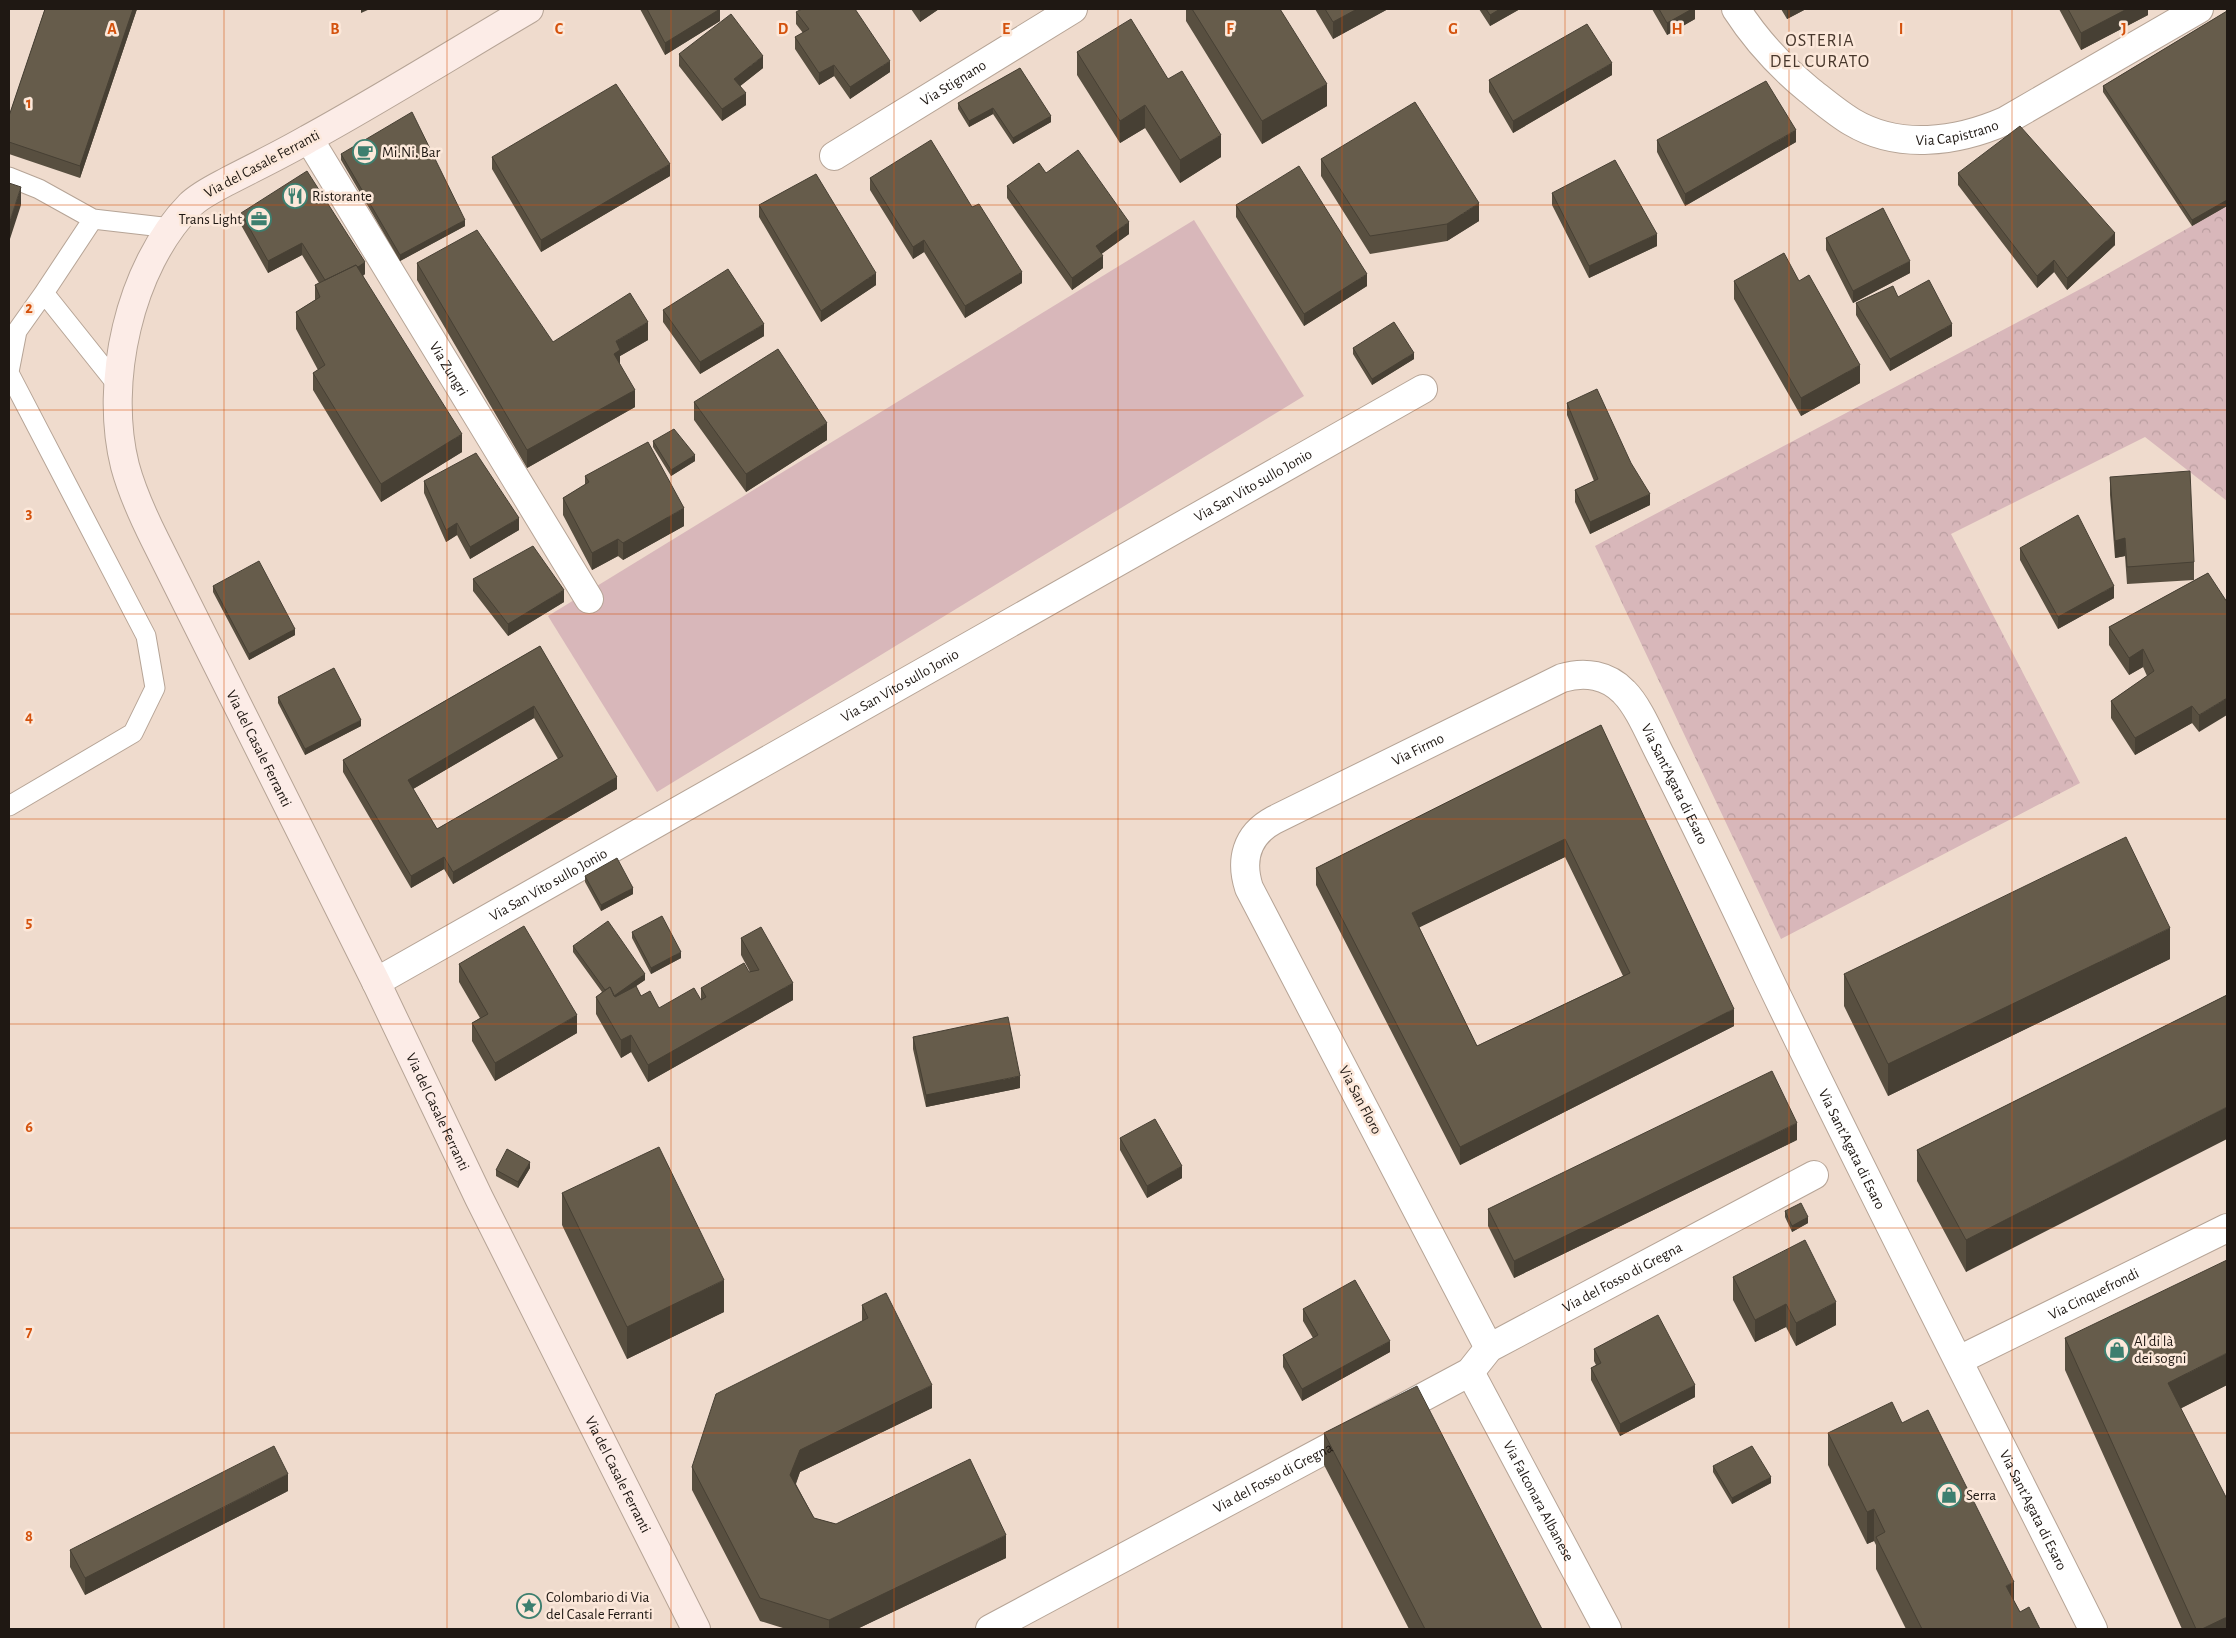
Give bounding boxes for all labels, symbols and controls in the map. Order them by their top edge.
text: A [107,21,117,37]
text: B [330,21,340,37]
text: C [555,21,564,37]
text: D [778,21,789,37]
text: E [1002,21,1010,37]
text: F [1226,21,1234,37]
text: G [1448,21,1458,37]
text: H [1671,21,1683,37]
text: I [1899,21,1903,37]
text: J [2121,21,2127,37]
district label: OSTERIA DEL CURATO [1770,32,1870,71]
street label: Via Stignano [918,57,989,108]
text: 1 [26,95,32,111]
street label: Via Capistrano [1915,117,2001,148]
street label: Via del Casale Ferranti [202,127,322,201]
cafe icon: Mi.Ni. Bar [352,139,378,165]
place label: Mi.Ni. Bar [382,145,441,160]
restaurant icon: Ristorante [282,183,308,209]
place label: Ristorante [312,189,372,204]
office icon: Trans Light [246,206,272,232]
place label: Trans Light [179,212,242,227]
text: 2 [25,300,33,316]
street label: Via Zungri [427,339,471,398]
street label: Via San Vito sullo Jonio [1192,446,1315,524]
text: 3 [26,505,33,521]
street label: Via San Vito sullo Jonio [838,646,961,725]
street label: Via del Casale Ferranti [224,688,295,809]
text: 4 [25,709,33,725]
street label: Via Sant'Agata di Esaro [1639,721,1711,846]
street label: Via Firmo [1389,730,1446,768]
street label: Via San Vito sullo Jonio [487,845,610,924]
text: 5 [26,914,33,930]
street label: Via del Casale Ferranti [403,1051,472,1173]
street label: Via San Floro [1336,1063,1384,1137]
street label: Via Sant'Agata di Esaro [1816,1086,1888,1212]
text: 6 [25,1119,33,1135]
street label: Via del Fosso di Gregna [1560,1239,1685,1315]
street label: Via Cinquefrondi [2046,1265,2141,1322]
text: 7 [26,1324,33,1340]
place label: Al di là dei sogni [2134,1334,2186,1366]
shop icon: Al di là dei sogni [2104,1337,2130,1363]
street label: Via del Casale Ferranti [583,1414,654,1535]
street label: Via Falconara Albanese [1501,1438,1577,1564]
street label: Via del Fosso di Gregna [1211,1439,1335,1515]
street label: Via Sant'Agata di Esaro [1997,1448,2070,1572]
shop icon: Serra [1936,1482,1962,1508]
place label: Serra [1966,1488,1996,1503]
text: 8 [25,1528,33,1544]
place label: Colombario di Via del Casale Ferranti [546,1590,653,1622]
place icon: Colombario di Via del Casale Ferranti [516,1593,542,1619]

